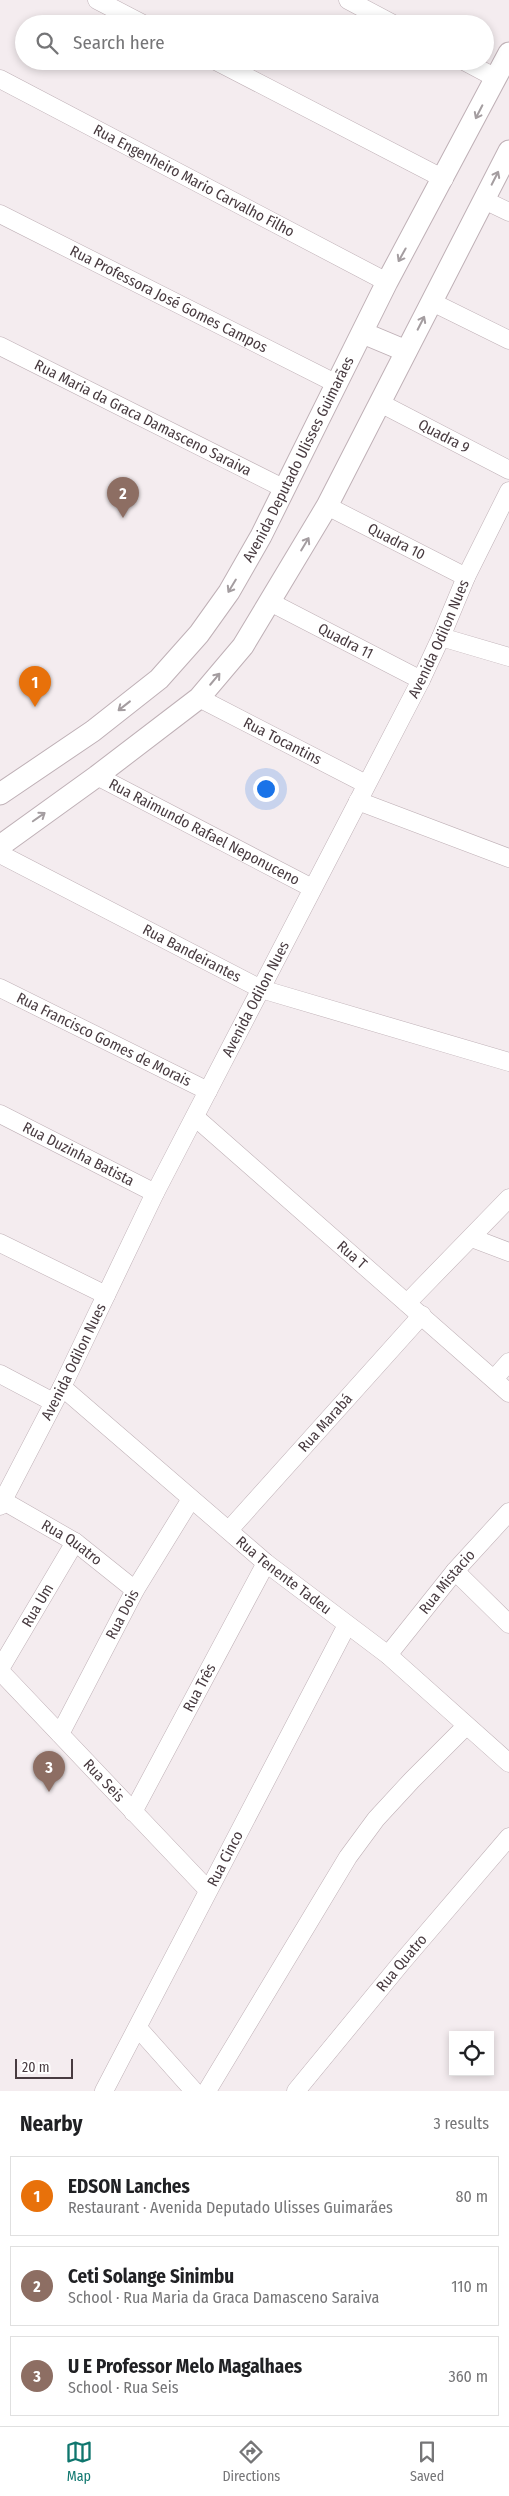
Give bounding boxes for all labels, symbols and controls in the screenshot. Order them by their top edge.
search box [15,15,494,70]
icon: search [33,29,61,57]
text: Search here [73,31,165,54]
one-way arrow [474,104,483,119]
street label: Rua Engenheiro Mario Carvalho Filho [90,121,298,241]
one-way arrow [491,171,500,186]
street label: Rua Professora José Gomes Campos [67,242,270,356]
one-way arrow [397,247,406,262]
one-way arrow [416,315,426,330]
street label: Avenida Deputado Ulisses Guimarães [239,353,358,565]
street label: Rua Maria da Graca Damasceno Saraiva [32,356,254,480]
street label: Quadra 9 [415,415,473,457]
pin: 2 [107,477,139,518]
street label: Quadra 10 [365,519,428,564]
one-way arrow [300,537,310,551]
street label: Avenida Odilon Nues [404,577,473,701]
one-way arrow [227,579,237,593]
street label: Quadra 11 [315,619,376,663]
pin: 1 [19,666,51,707]
one-way arrow [209,673,220,686]
one-way arrow [118,701,131,712]
street label: Rua Tocantins [240,713,325,769]
street label: Rua Raimundo Rafael Neponuceno [106,775,303,889]
your location [253,776,279,802]
one-way arrow [32,812,46,822]
street label: Rua Bandeirantes [140,920,244,986]
street label: Avenida Odilon Nues [218,938,293,1060]
street label: Rua Francisco Gomes de Morais [14,989,194,1090]
street label: Rua Duzinha Batista [20,1118,137,1190]
street label: Rua T [333,1237,371,1273]
street label: Avenida Odilon Nues [37,1300,110,1423]
street label: Rua Marabá [294,1390,356,1456]
street label: Rua Quatro [38,1516,106,1569]
street label: Rua Tenente Tadeu [232,1532,335,1618]
street label: Rua Mistacio [415,1546,479,1618]
street label: Rua Um [18,1580,57,1630]
street label: Rua Dois [102,1586,143,1642]
street label: Rua Três [179,1660,220,1715]
pin: 3 [33,1751,65,1792]
street label: Rua Seis [80,1755,128,1806]
street label: Rua Cinco [203,1828,247,1890]
street label: Rua Quatro [372,1931,431,1995]
map controls [449,2031,494,2076]
button: locate [449,2031,494,2076]
scale bar [15,2056,72,2079]
text: 20 m [22,2059,50,2076]
text: Nearby [20,2111,82,2137]
text: 3 results [433,2114,489,2133]
text: EDSON Lanches [68,2175,190,2198]
text: 1 [34,2187,40,2206]
text: 80 m [456,2187,488,2206]
text: Restaurant · Avenida Deputado Ulisses Guimarães [68,2198,393,2217]
text: Ceti Solange Sinimbu [68,2265,234,2288]
text: 2 [33,2277,41,2296]
text: 110 m [451,2277,488,2296]
text: School · Rua Maria da Graca Damasceno Saraiva [68,2288,379,2307]
text: U E Professor Melo Magalhaes [68,2355,302,2378]
text: 3 [33,2367,41,2386]
text: 360 m [448,2367,488,2386]
text: School · Rua Seis [68,2378,179,2397]
tab: Map [65,2438,93,2485]
tab: Directions [222,2438,280,2485]
tab: Saved [410,2438,444,2485]

